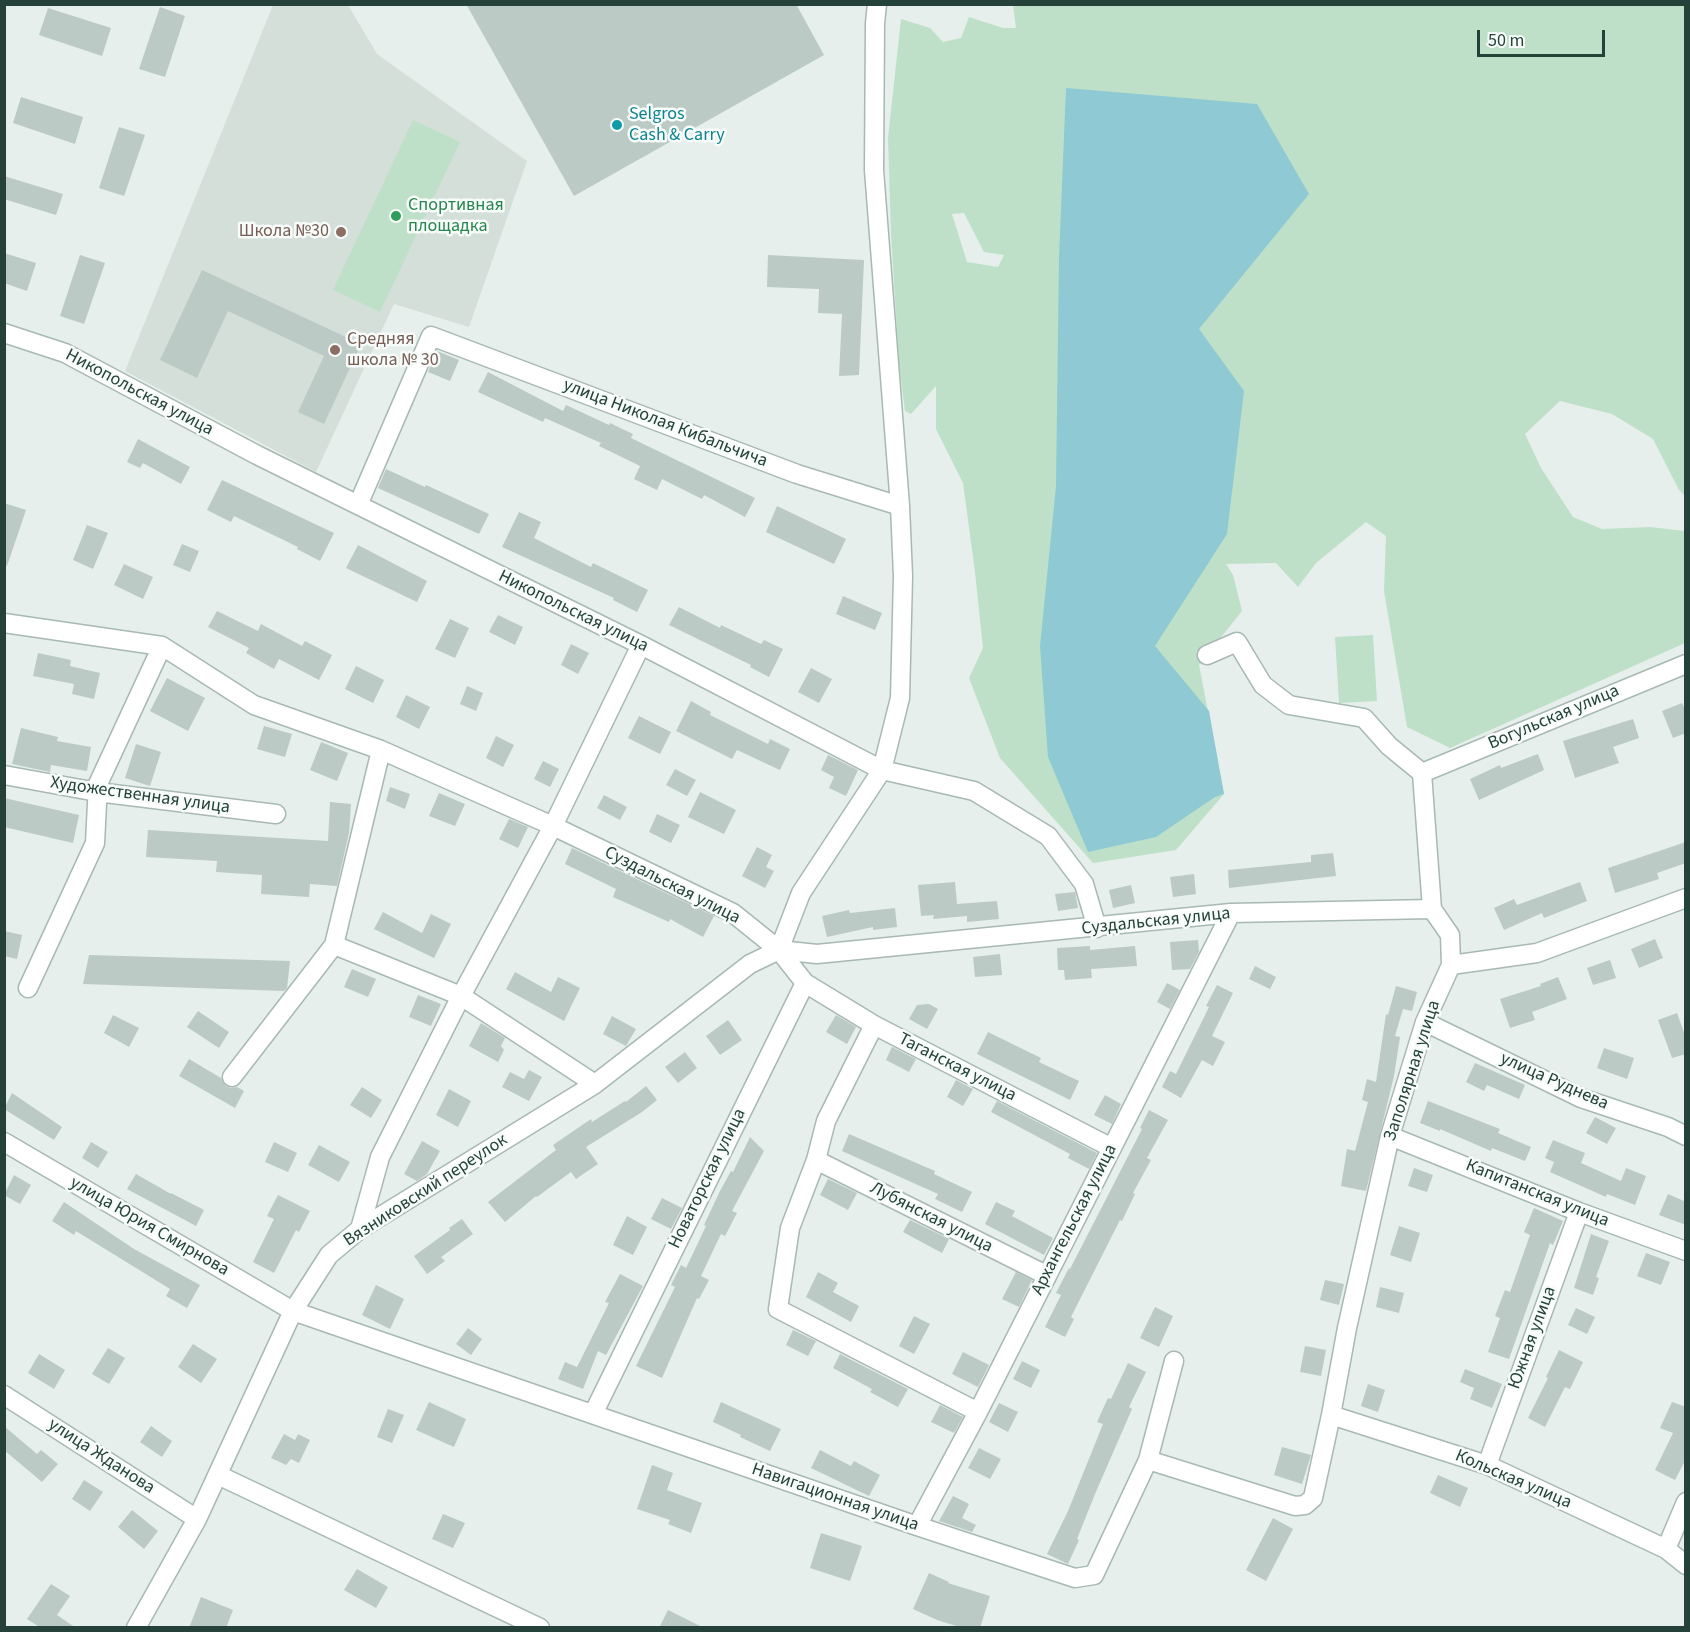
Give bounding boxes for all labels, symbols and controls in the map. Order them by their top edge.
scale bar [1480,18,1608,56]
text: 50 m [1488,28,1524,53]
place label: Selgros Cash & Carry [629,104,725,146]
marker: Selgros Cash & Carry [610,118,624,132]
place label: Спортивная площадка [408,195,504,238]
marker: Спортивная площадка [389,209,403,223]
place label: Школа №30 [239,221,329,243]
marker: Школа №30 [334,225,348,239]
place label: Средняя школа № 30 [347,329,439,372]
marker: Средняя школа № 30 [328,343,342,357]
street label: Никопольская улица [61,345,217,441]
street label: улица Николая Кибальчича [560,375,770,473]
street label: Никопольская улица [494,566,652,658]
street label: Вогульская улица [1485,681,1623,755]
street label: Художественная улица [49,773,231,819]
street label: Суздальская улица [600,842,744,930]
street label: Суздальская улица [1080,903,1232,941]
street label: Заполярная улица [1380,998,1446,1144]
street label: Таганская улица [894,1029,1020,1107]
street label: улица Руднева [1497,1049,1611,1115]
street label: Новаторская улица [665,1105,751,1253]
street label: Вязниковский переулок [340,1130,512,1252]
street label: Архангельская улица [1028,1141,1122,1299]
street label: Капитанская улица [1462,1155,1612,1233]
street label: улица Юрия Смирнова [66,1173,232,1281]
street label: Лубянская улица [866,1178,996,1258]
street label: Южная улица [1504,1284,1562,1392]
street label: улица Жданова [44,1414,158,1500]
street label: Кольская улица [1451,1446,1575,1514]
street label: Навигационная улица [749,1459,921,1537]

